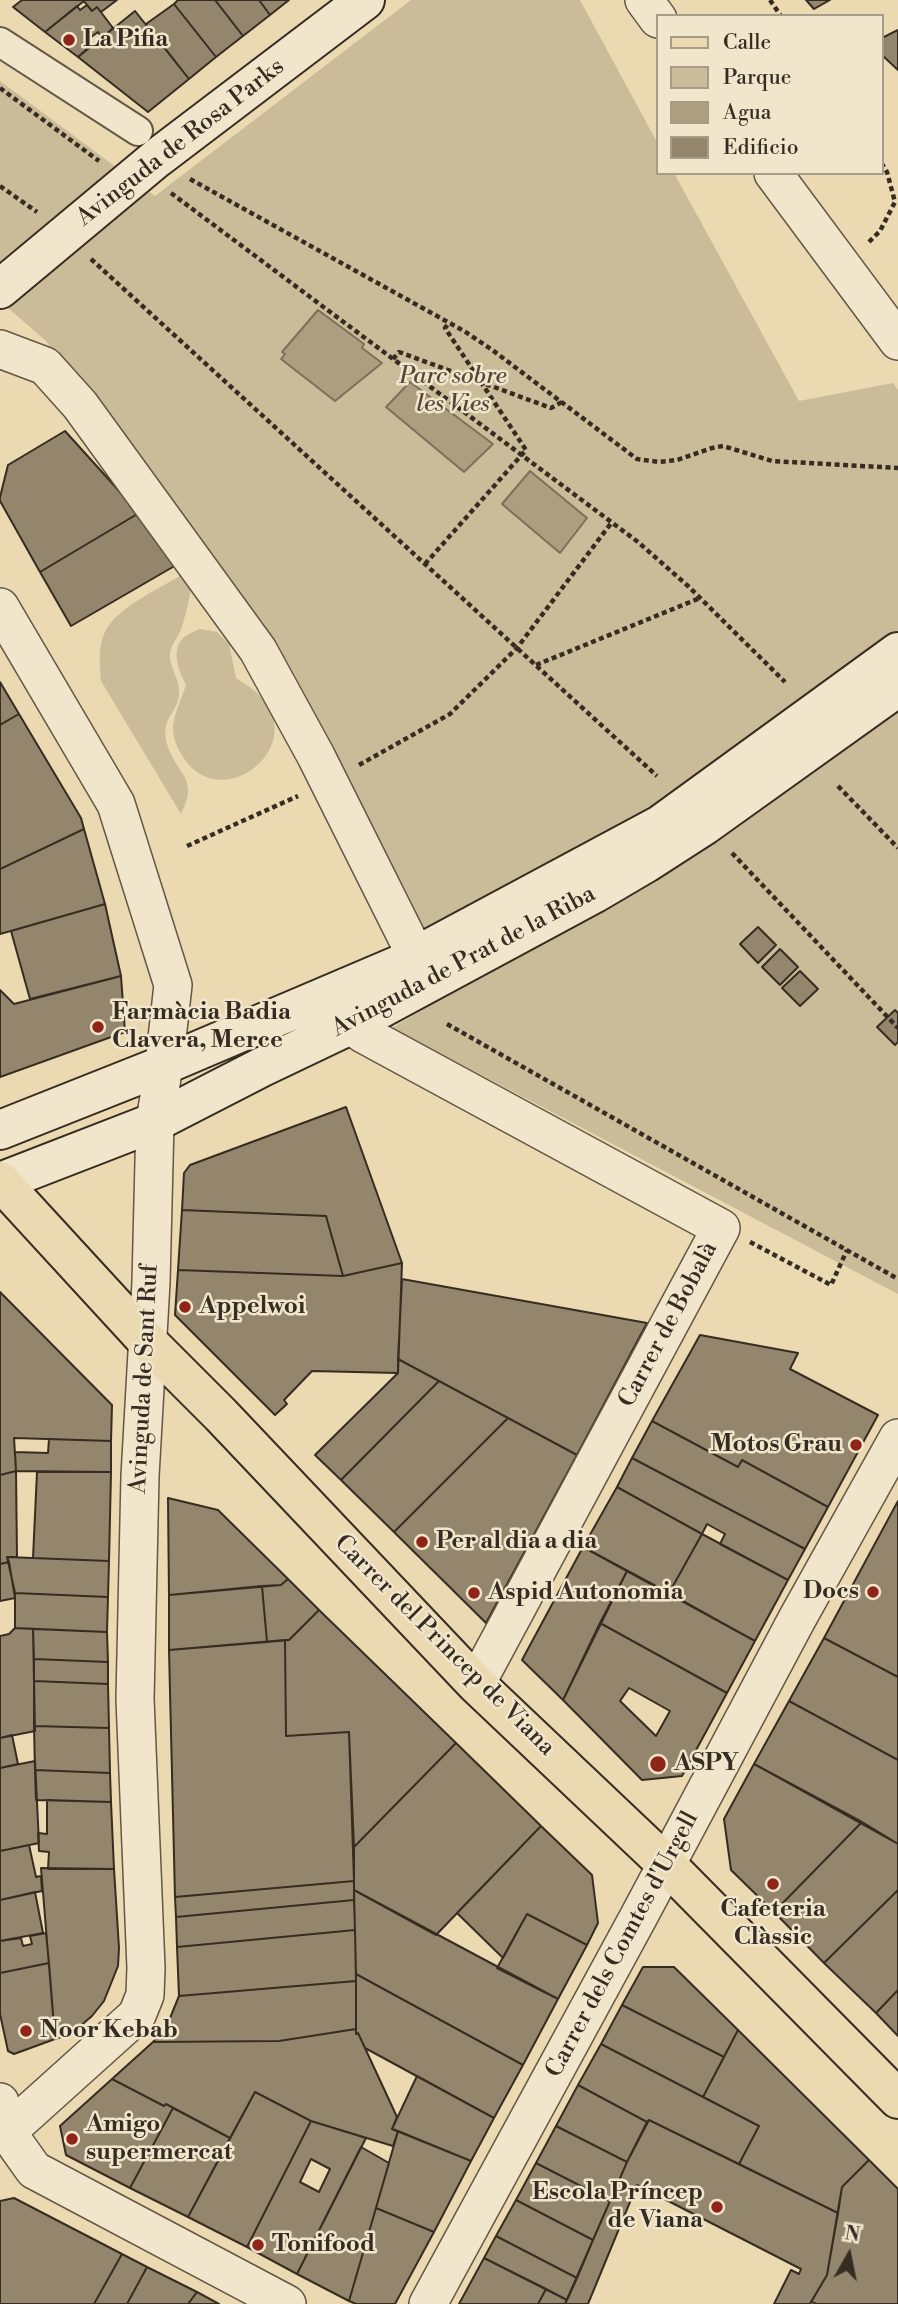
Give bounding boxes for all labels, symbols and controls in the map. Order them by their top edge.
legend [656,14,884,175]
place label: La Pifia [83,26,168,54]
text: Calle [723,30,771,56]
marker: La Pifia [61,32,77,48]
street label: Avinguda de Rosa Parks [71,53,291,233]
text: Parque [723,65,791,91]
text: Agua [723,100,771,126]
text: Edificio [723,135,799,161]
park label: Parc sobre les Vies [399,363,507,419]
street label: Avinguda de Prat de la Riba [327,880,601,1044]
place label: Farmàcia Badia Clavera, Merce [112,999,291,1055]
marker: Farmàcia Badia Clavera, Merce [90,1019,106,1035]
street label: Carrer de Bobalà [613,1237,725,1413]
street label: Avinguda de Sant Ruf [125,1264,165,1494]
place label: Appelwoi [199,1293,305,1321]
marker: Appelwoi [177,1299,193,1315]
place label: Motos Grau [710,1431,842,1459]
marker: Motos Grau [848,1437,864,1453]
place label: Per al dia a dia [436,1528,597,1556]
street label: Carrer del Princep de Viana [328,1530,560,1762]
marker: Per al dia a dia [414,1534,430,1550]
place label: Docs [803,1578,859,1606]
place label: Aspid Autonomia [488,1579,683,1607]
marker: Docs [865,1584,881,1600]
marker: Aspid Autonomia [466,1585,482,1601]
place label: ASPY [674,1750,739,1778]
marker: ASPY [648,1754,668,1774]
street label: Carrer dels Comtes d'Urgell [541,1807,705,2083]
marker: Cafeteria Clàssic [765,1876,781,1892]
place label: Cafeteria Clàssic [720,1896,826,1952]
place label: Noor Kebab [40,2017,178,2045]
marker: Noor Kebab [18,2023,34,2039]
place label: Amigo supermercat [86,2111,232,2167]
marker: Amigo supermercat [64,2131,80,2147]
place label: Escola Príncep de Viana [532,2179,703,2235]
marker: Escola Príncep de Viana [709,2199,725,2215]
north arrow [814,2220,884,2290]
text: N [843,2221,862,2247]
place label: Tonifood [272,2231,375,2259]
marker: Tonifood [250,2237,266,2253]

